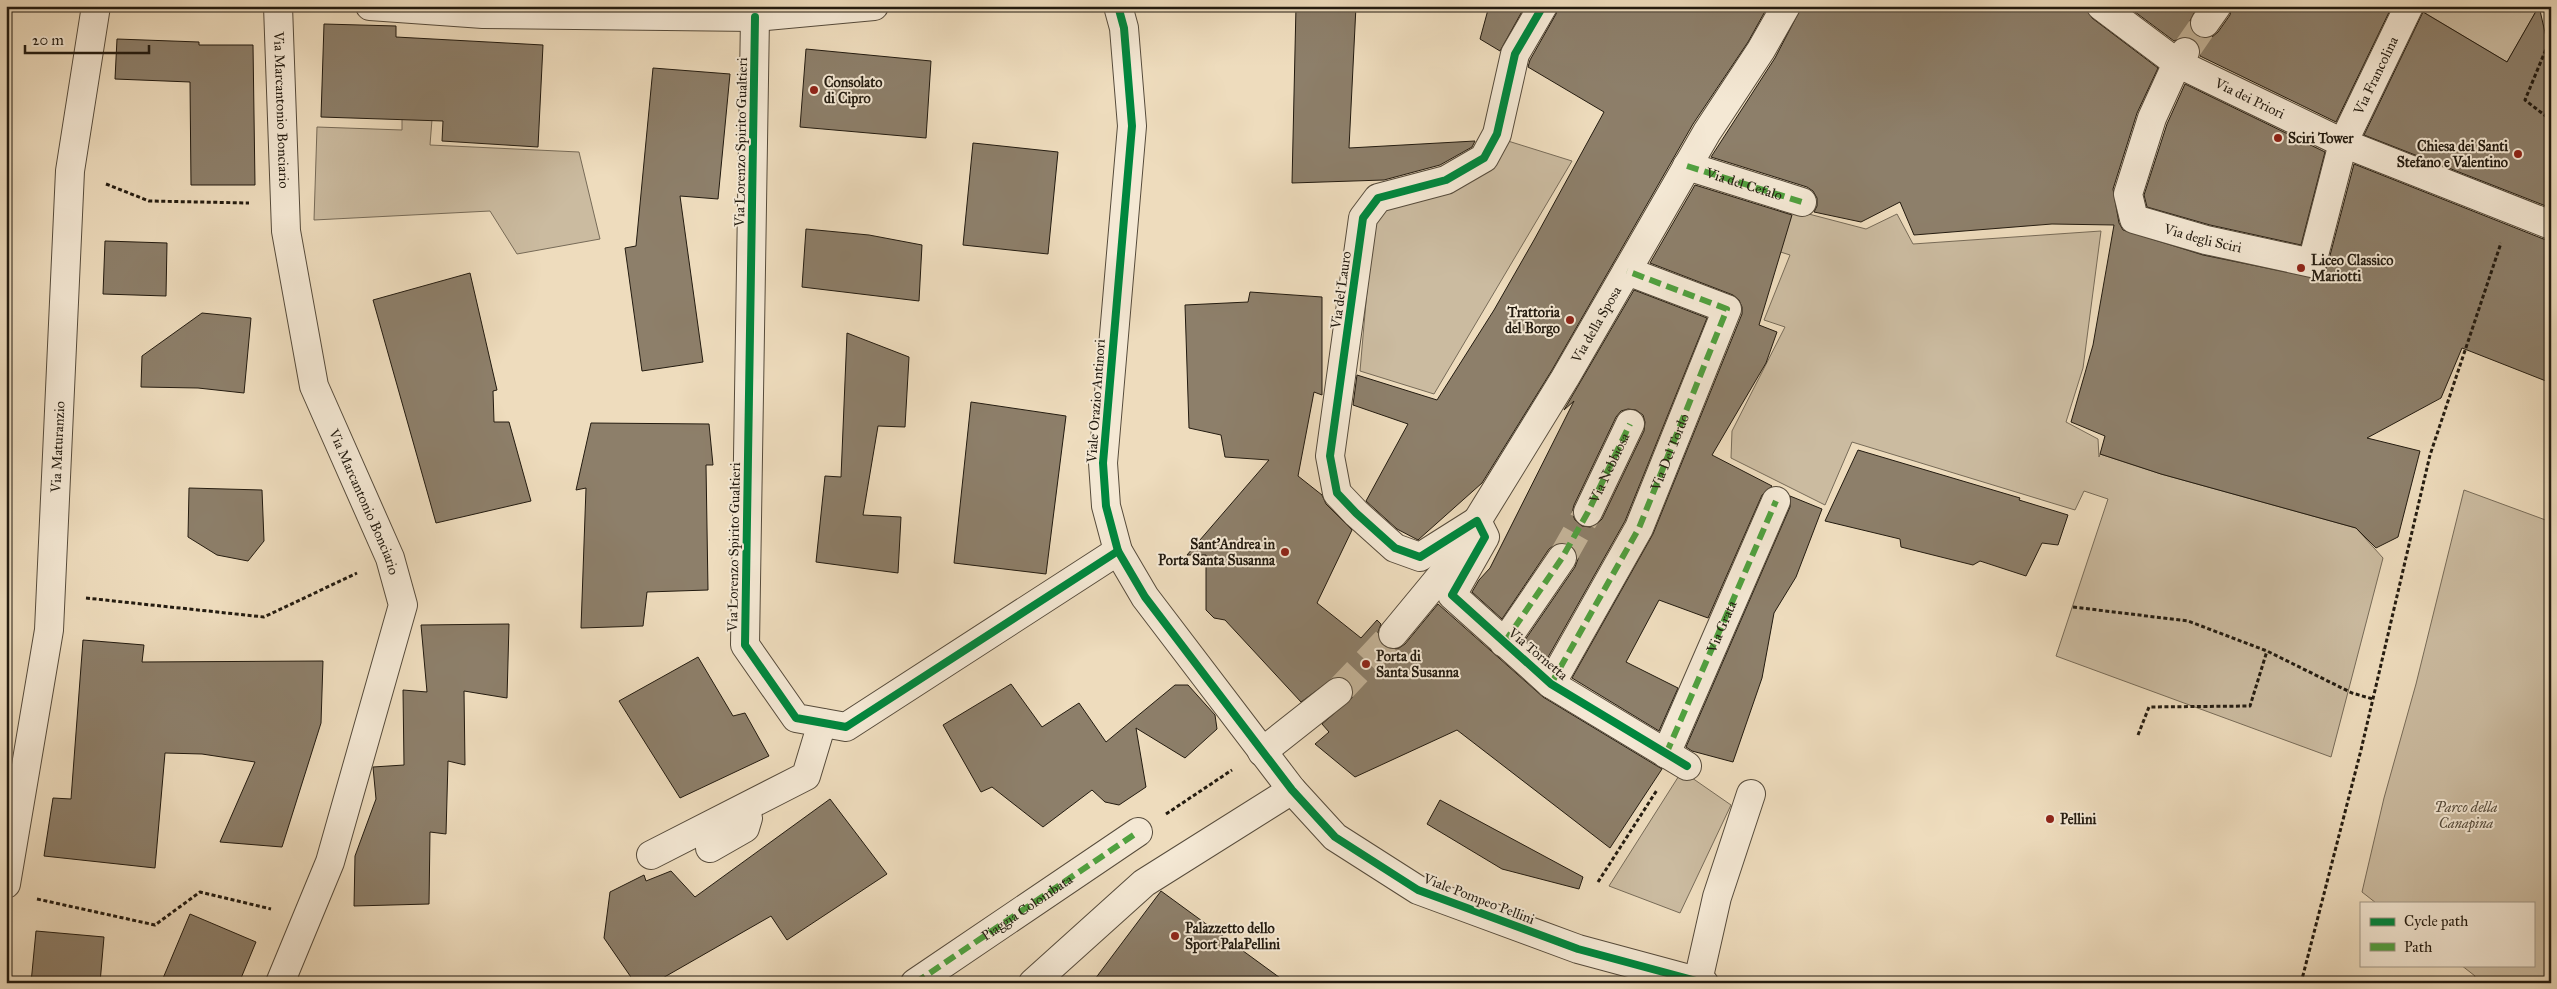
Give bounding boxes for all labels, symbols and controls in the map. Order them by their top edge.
scale bar [25,22,149,54]
street label: Via Marcantonio Bonciario [270,30,293,189]
text: 20 m [32,31,64,49]
street label: Via Francolina [2349,34,2402,118]
street label: Via Lorenzo Spirito Gualtieri [731,57,751,228]
place label: Consolato di Cipro [824,74,882,108]
street label: Via dei Priori [2211,74,2288,122]
marker: Consolato di Cipro [808,84,820,96]
place label: Sciri Tower [2288,130,2354,147]
marker: Sciri Tower [2272,132,2284,144]
place label: Chiesa dei Santi Stefano e Valentino [2397,138,2508,171]
marker: Chiesa dei Santi Stefano e Valentino [2512,148,2524,160]
street label: Via del Cefalo [1703,164,1785,204]
street label: Via degli Sciri [2161,219,2243,256]
street label: Via del Lauro [1327,250,1355,331]
place label: Liceo Classico Mariotti [2311,252,2393,285]
marker: Liceo Classico Mariotti [2295,262,2307,274]
street label: Via della Sposa [1567,283,1625,366]
place label: Trattoria del Borgo [1505,304,1561,338]
marker: Trattoria del Borgo [1564,314,1576,326]
street label: Viale Orazio Antinori [1083,338,1109,464]
street label: Via Maturanzio [47,401,68,494]
street label: Via Del Tordo [1646,411,1693,494]
street label: Via Marcantonio Bonciario [325,425,403,576]
street label: Via Nebbiosa [1585,430,1633,506]
street label: Via Lorenzo Spirito Gualtieri [724,462,744,633]
place label: Sant'Andrea in Porta Santa Susanna [1158,536,1276,569]
marker: Sant'Andrea in Porta Santa Susanna [1279,546,1291,558]
street label: Via Grata [1702,598,1740,656]
street label: Via Tornetta [1504,624,1571,684]
place label: Porta di Santa Susanna [1376,648,1460,681]
marker: Porta di Santa Susanna [1360,658,1372,670]
park label: Parco della Canapina [2435,799,2498,833]
place label: Pellini [2060,811,2096,828]
marker: Pellini [2044,813,2056,825]
street label: Piaggia Colombata [978,870,1076,944]
street label: Viale Pompeo Pellini [1420,870,1537,928]
legend [2360,902,2534,966]
text: Cycle path [2404,912,2469,930]
place label: Palazzetto dello Sport PalaPellini [1185,920,1280,954]
marker: Palazzetto dello Sport PalaPellini [1169,930,1181,942]
text: Path [2404,938,2433,956]

